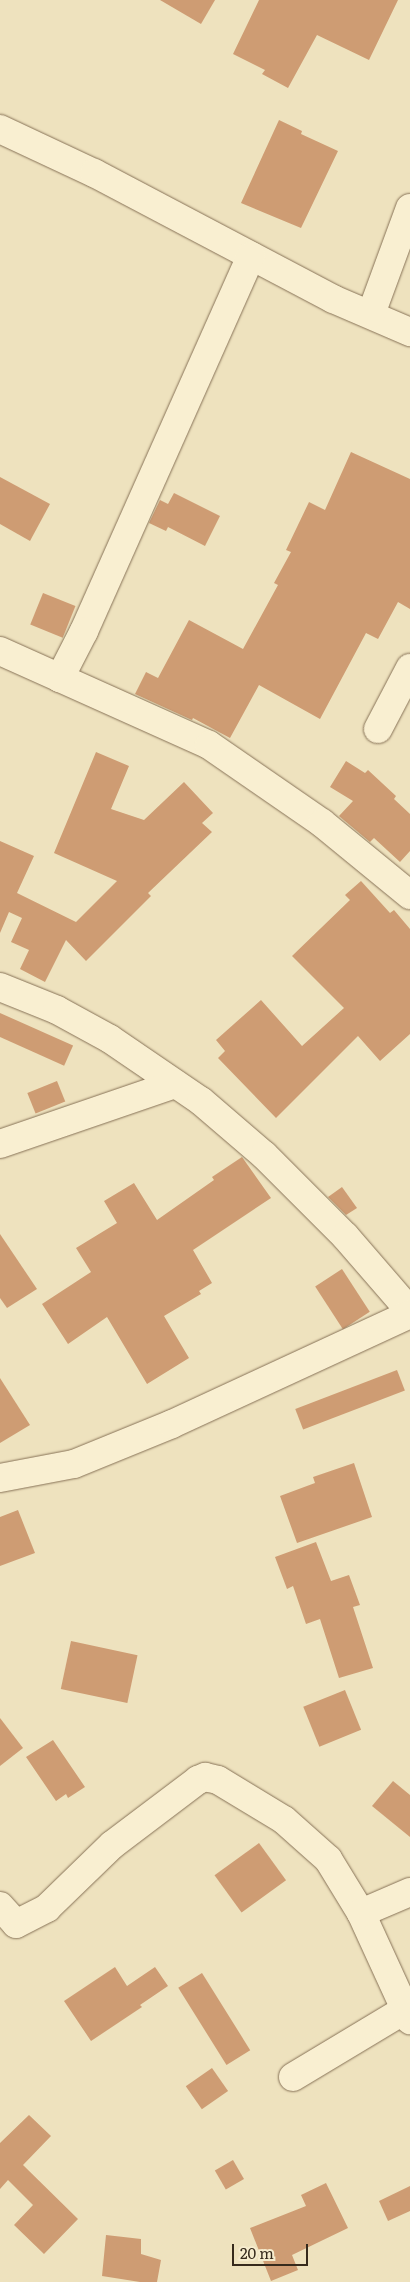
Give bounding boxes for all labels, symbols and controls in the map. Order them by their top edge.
scale bar [235,2234,311,2266]
text: 20 m [240,2241,274,2264]

